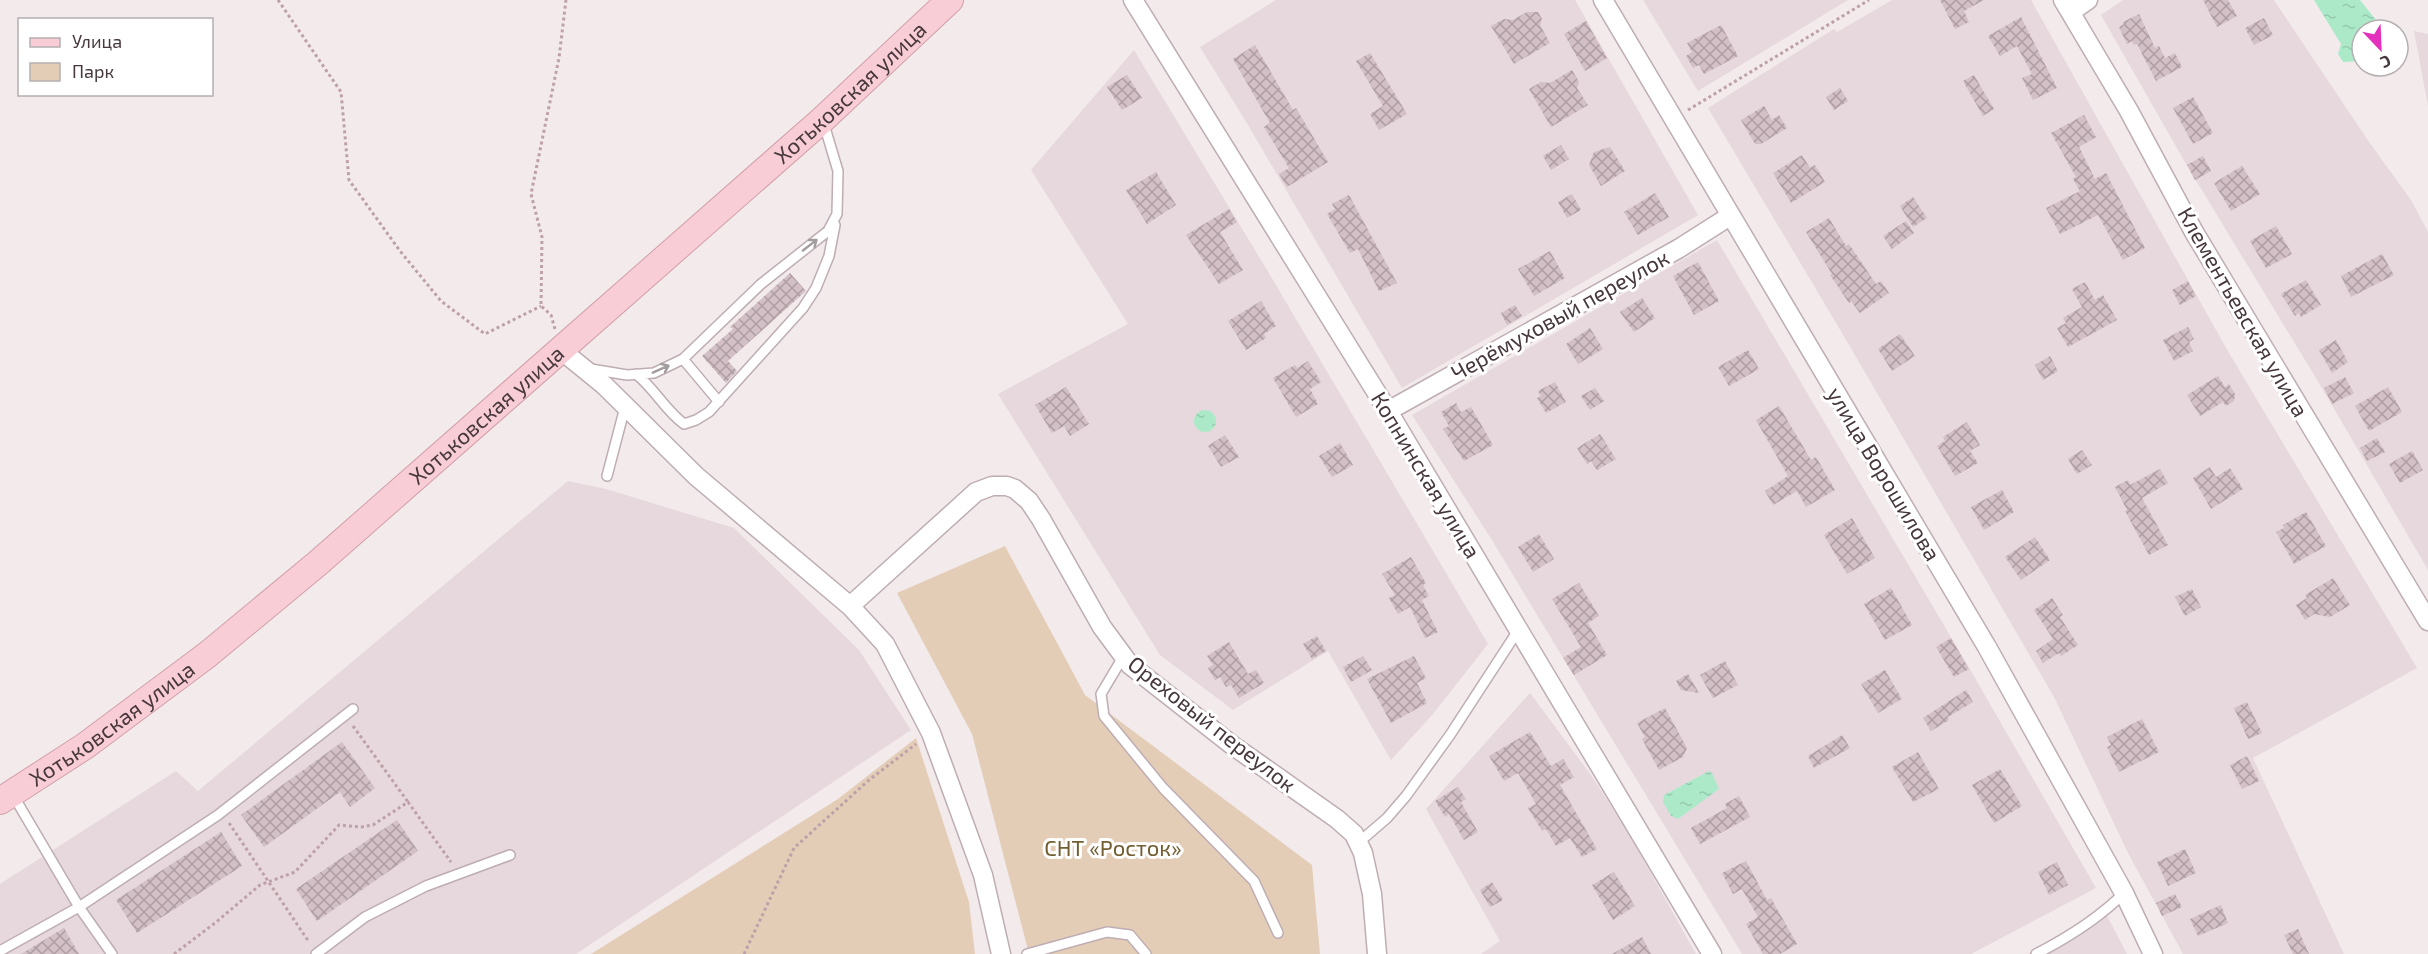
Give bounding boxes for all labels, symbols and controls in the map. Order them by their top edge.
street label: Хотьковская улица [768,15,931,168]
legend [18,18,213,96]
north arrow [2350,18,2410,78]
text: Улица [72,30,122,52]
text: С [2378,52,2394,73]
text: Парк [72,60,114,82]
street label: Клементьевская улица [2172,202,2315,421]
one-way arrow [802,239,818,252]
street label: Черёмуховый переулок [1446,243,1674,386]
street label: Хотьковская улица [403,339,569,489]
one-way arrow [651,363,669,374]
street label: улица Ворошилова [1822,382,1947,565]
street label: Копнинская улица [1366,386,1487,563]
street label: Ореховый переулок [1123,650,1302,798]
street label: Хотьковская улица [24,655,199,791]
park label: СНТ «Росток» [1044,834,1182,860]

